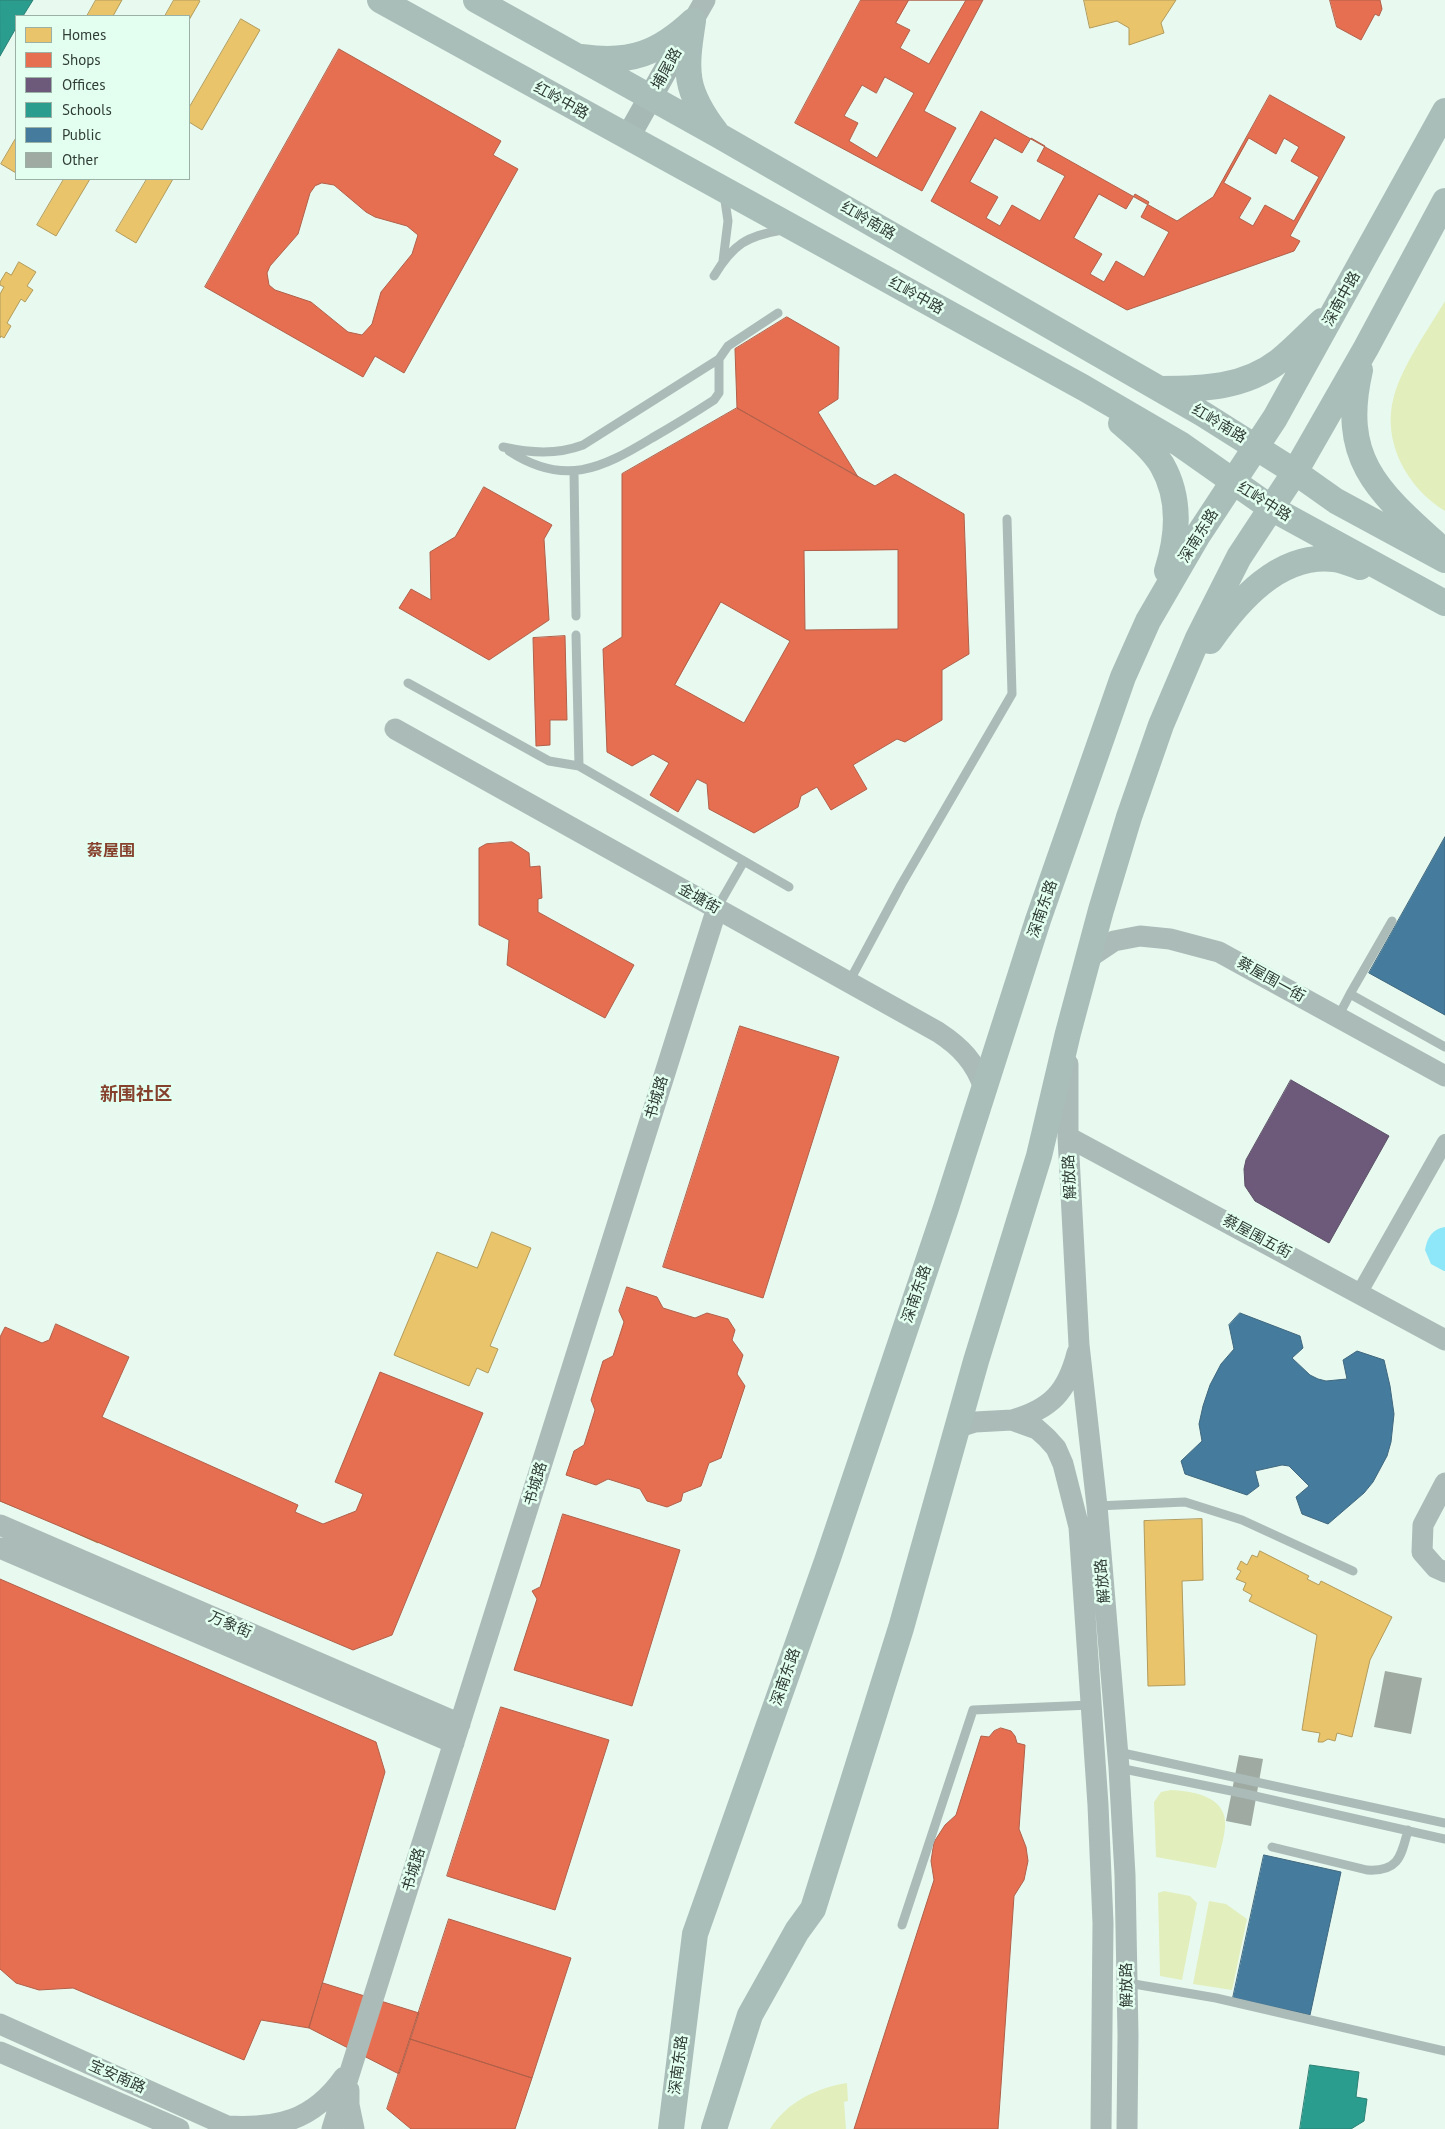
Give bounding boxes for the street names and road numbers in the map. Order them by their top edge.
street label: 埔尾路 [648,45,686,93]
street label: 红岭中路 [530,79,592,123]
street label: 红岭南路 [838,198,898,244]
street label: 深南中路 [1320,268,1364,330]
street label: 红岭中路 [885,274,947,318]
street label: 红岭南路 [1189,401,1249,447]
street label: 红岭中路 [1234,478,1294,526]
street label: 深南东路 [1175,506,1223,566]
street label: 深南东路 [1025,878,1061,940]
street label: 金塘街 [675,880,723,918]
street label: 蔡屋围一街 [1234,954,1308,1006]
street label: 书城路 [642,1074,672,1122]
street label: 解放路 [1060,1154,1080,1200]
street label: 蔡屋围五街 [1220,1211,1294,1263]
street label: 深南东路 [899,1263,935,1325]
street label: 书城路 [521,1460,551,1508]
street label: 解放路 [1092,1558,1114,1604]
street label: 万象街 [206,1608,254,1642]
street label: 深南东路 [768,1646,804,1708]
street label: 书城路 [399,1846,429,1894]
street label: 解放路 [1118,1962,1136,2008]
street label: 深南东路 [666,2034,692,2096]
street label: 宝安南路 [86,2057,148,2097]

